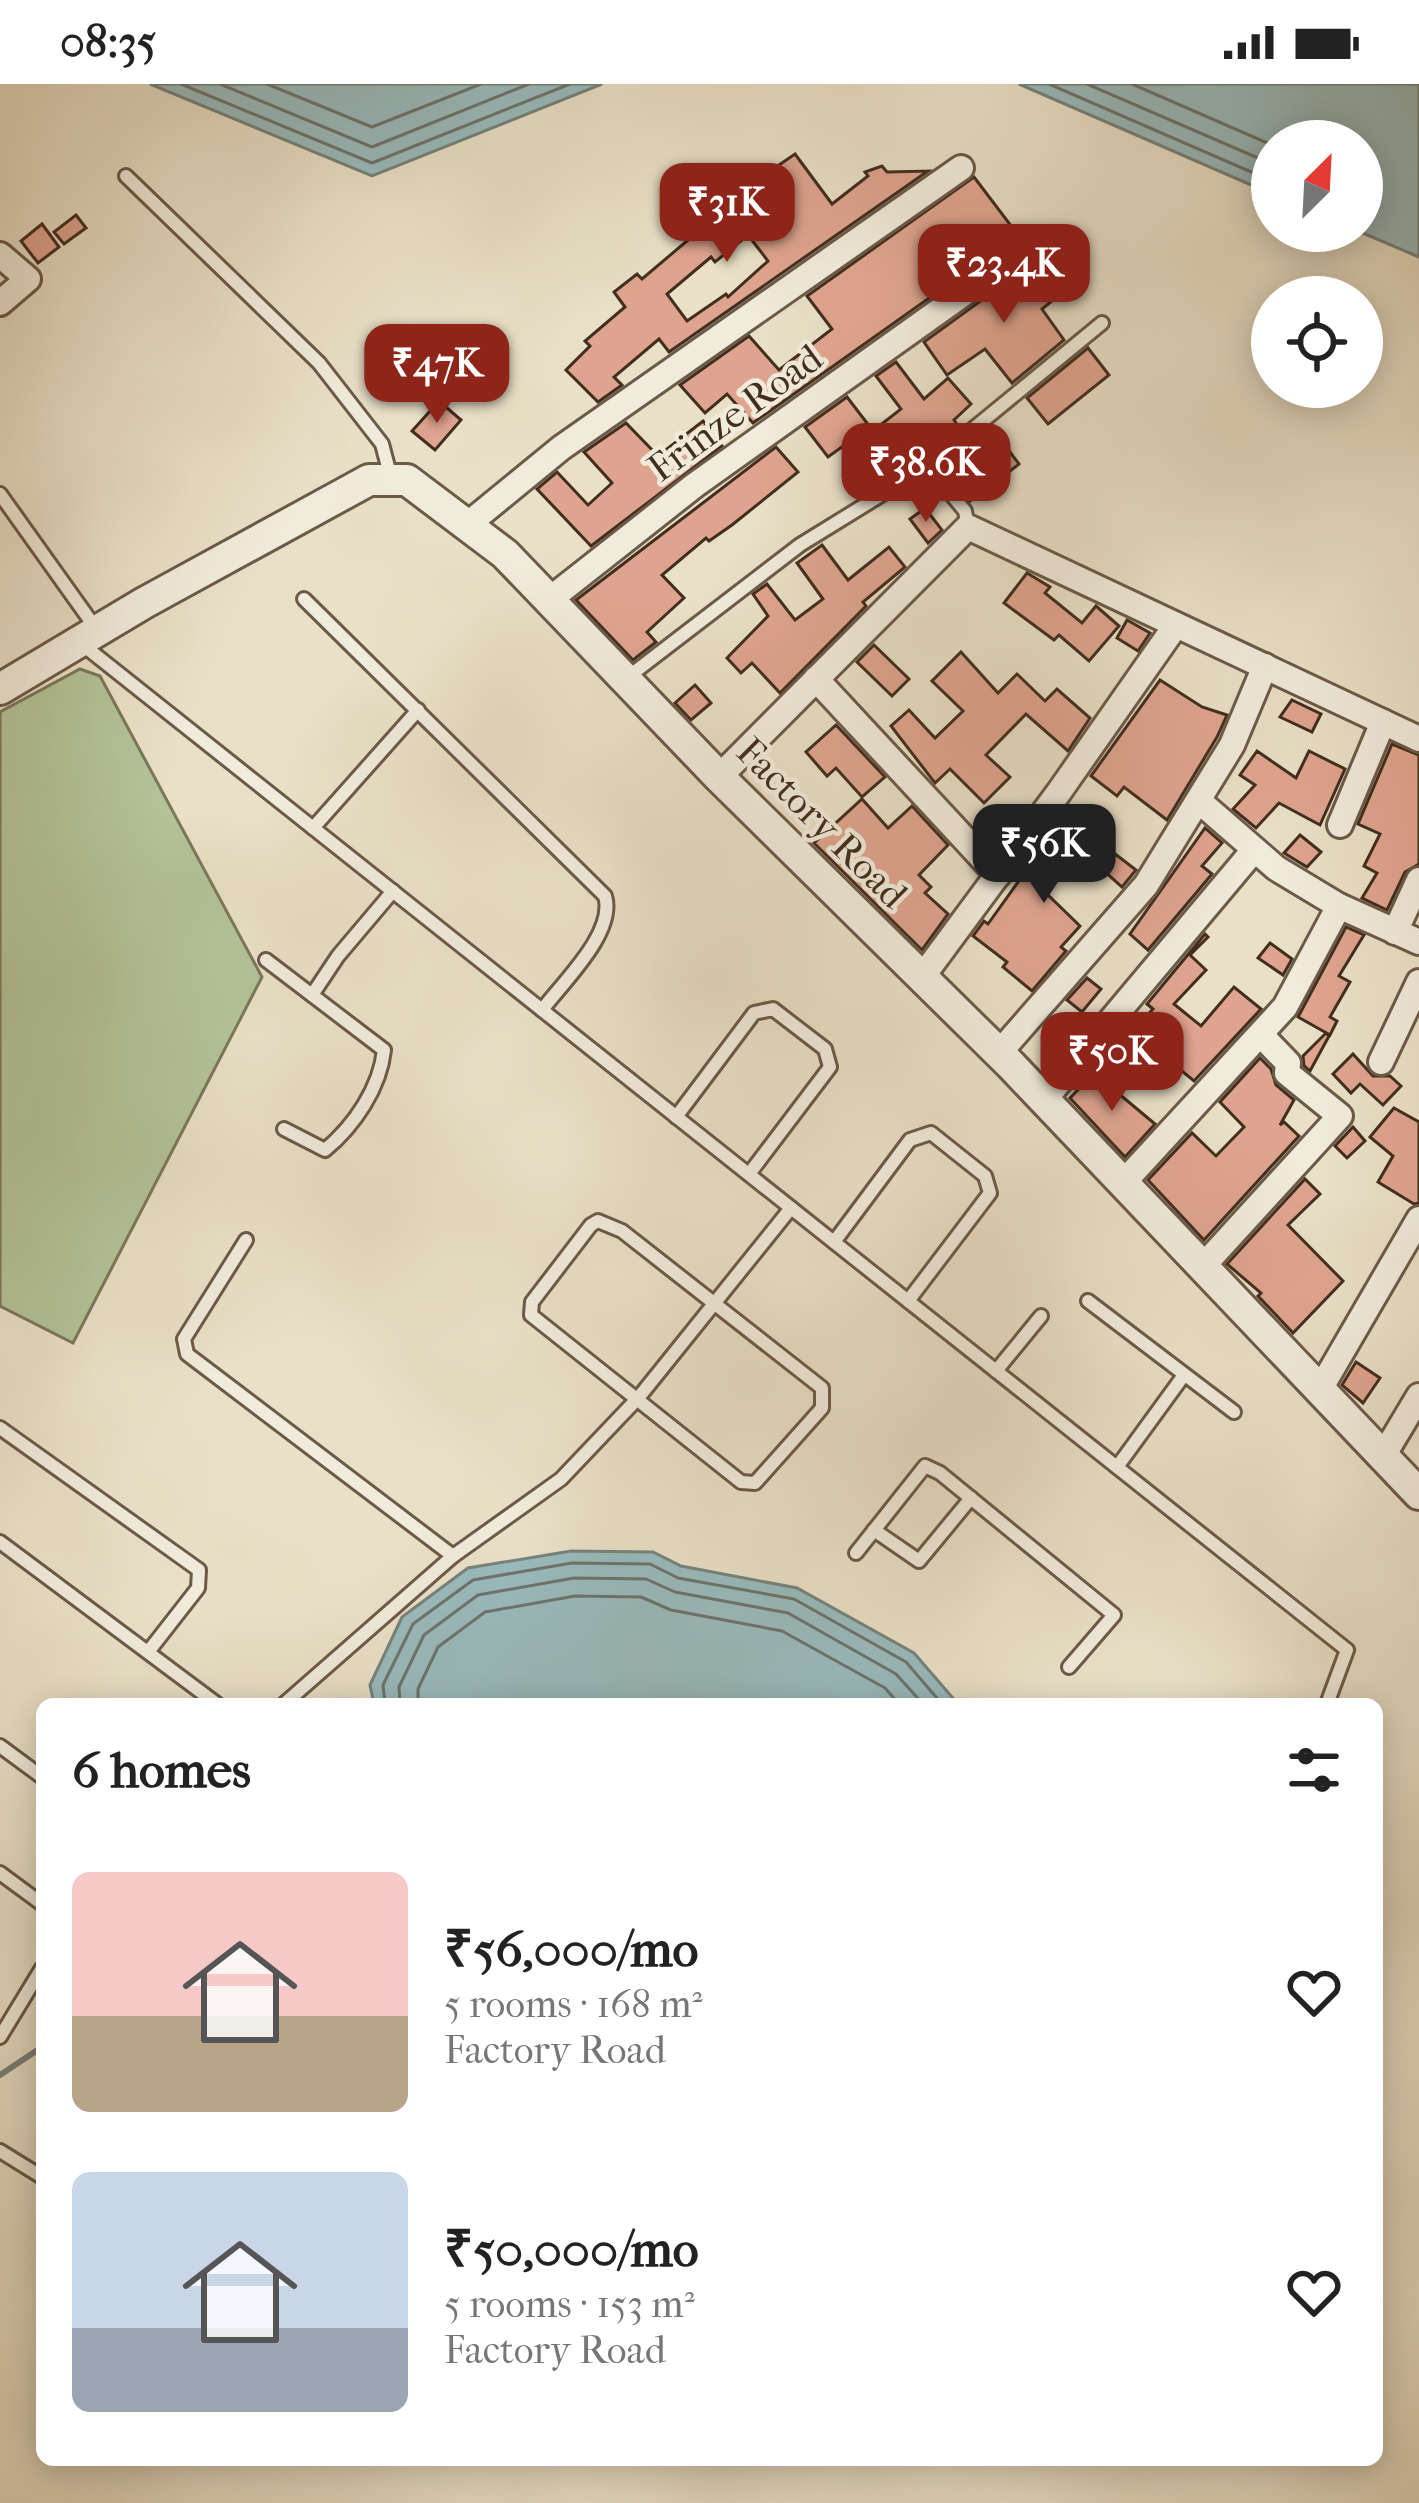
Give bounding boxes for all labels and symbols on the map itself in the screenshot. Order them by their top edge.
north arrow [1251,120,1383,252]
pin: ₹31K [656,163,798,265]
pin: ₹23.4K [906,224,1102,326]
pin: ₹47K [366,324,508,426]
street label: Frinze Road [639,334,831,491]
pin: ₹38.6K [828,423,1024,525]
street label: Factory Road [727,728,917,918]
pin: ₹56K [973,804,1115,906]
pin: ₹50K [1041,1012,1183,1114]

